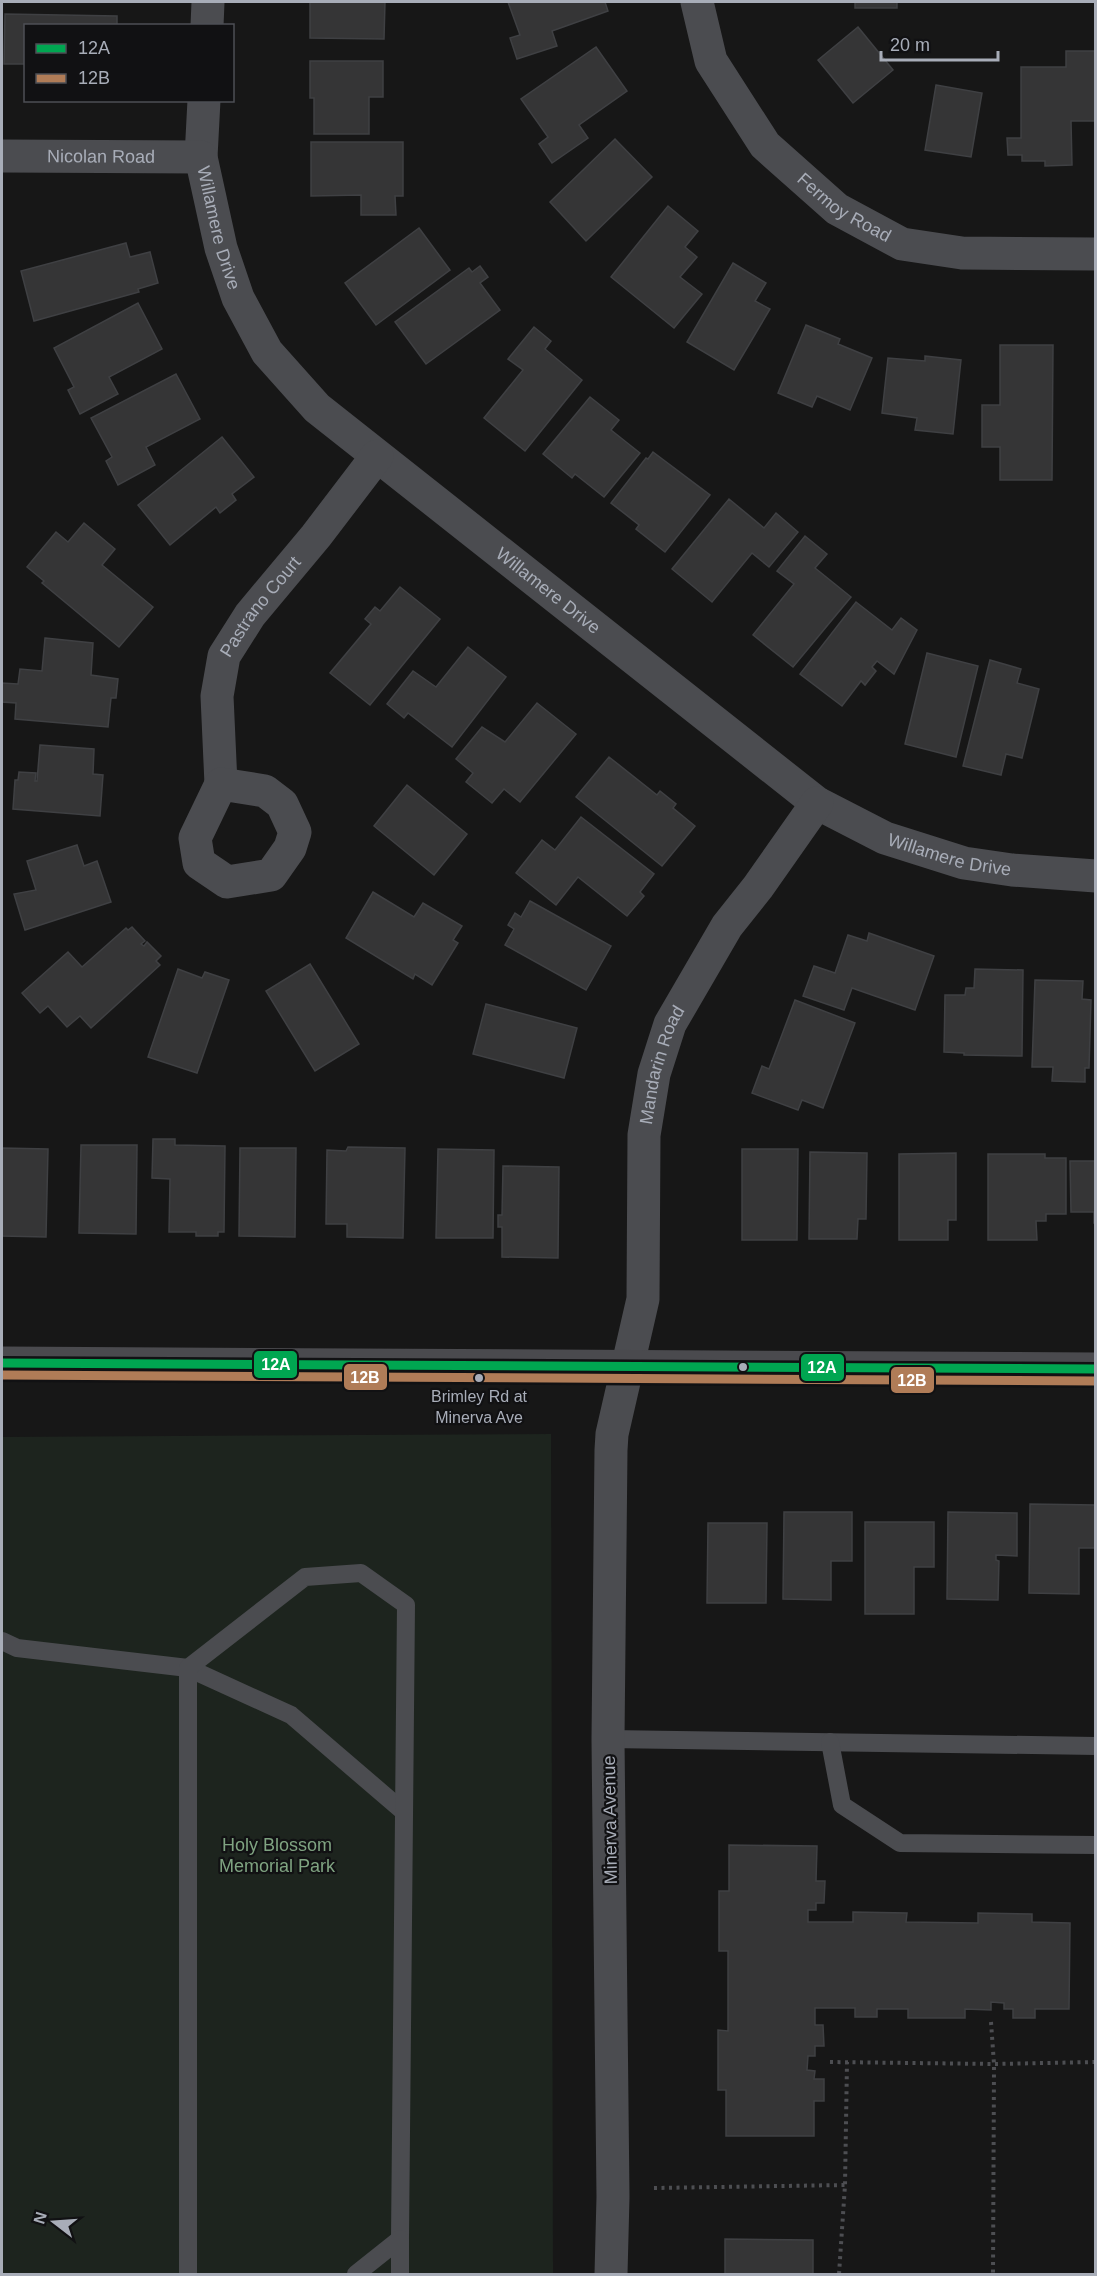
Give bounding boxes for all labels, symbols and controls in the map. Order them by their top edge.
legend [24,24,234,102]
scale bar [881,24,998,62]
text: 20 m [890,35,930,55]
text: 12A [78,38,110,58]
text: 12B [78,68,110,88]
street label: Nicolan Road [47,146,155,167]
street label: Willamere Drive [193,164,244,292]
street label: Fermoy Road [793,169,894,246]
street label: Willamere Drive [492,543,604,638]
street label: Pastrano Court [216,552,305,661]
street label: Willamere Drive [885,829,1013,880]
street label: Mandarin Road [636,1002,689,1126]
line badge: 12A [253,1350,298,1379]
line badge: 12A [800,1353,845,1382]
text: 12A [261,1356,291,1373]
text: 12A [807,1359,837,1376]
unlabelled marker [737,1361,749,1373]
line badge: 12B [343,1363,388,1391]
line badge: 12B [890,1366,935,1394]
text: 12B [350,1369,380,1386]
marker: Brimley Rd at Minerva Ave [473,1372,485,1384]
text: 12B [897,1372,927,1389]
place label: Brimley Rd at Minerva Ave [431,1388,528,1426]
street label: Minerva Avenue [599,1755,621,1885]
park label: Holy Blossom Memorial Park [219,1835,336,1876]
north arrow [24,2192,84,2252]
text: N [30,2210,50,2226]

